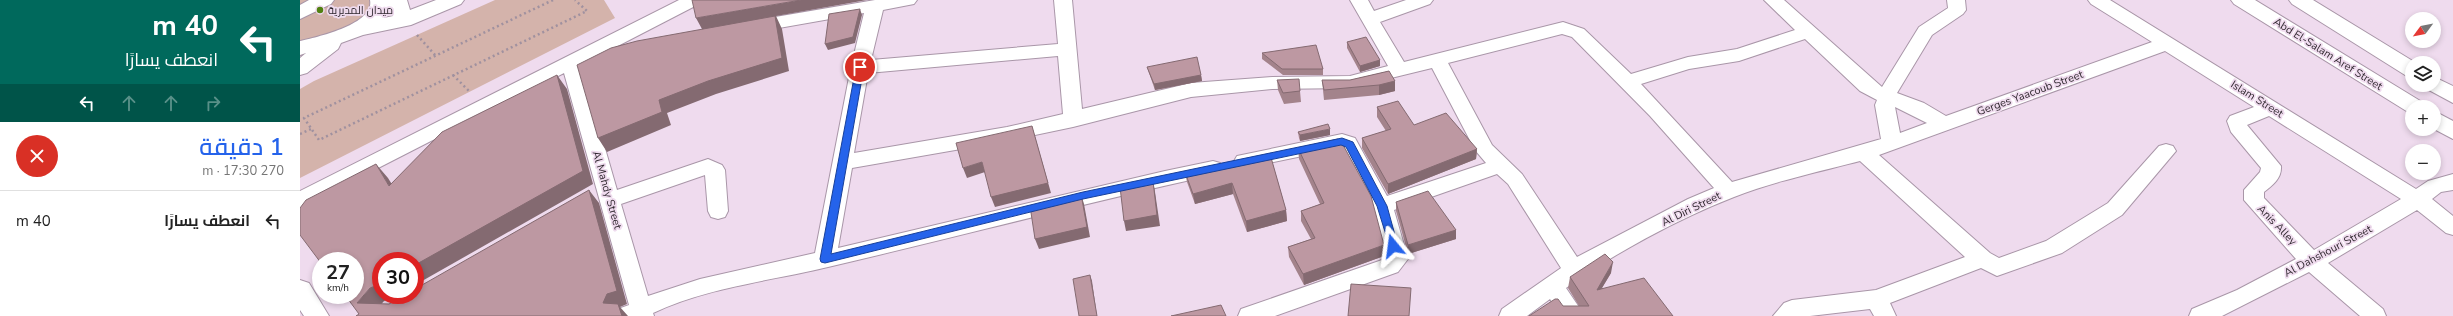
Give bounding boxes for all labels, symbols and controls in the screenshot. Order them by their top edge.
place label: ميدان المديرية [328,3,393,18]
marker: ميدان المديرية [315,5,325,15]
text: 40 m [152,7,218,45]
north arrow [2405,12,2441,48]
map controls [2405,12,2441,180]
street label: Abd El-Salam Aref Street [2271,14,2385,94]
icon: left [232,16,284,68]
text: انعطف يسارًا [125,48,218,72]
pin [843,50,877,84]
icon: arrive [849,56,871,78]
button: layers [2405,56,2441,92]
street label: Gerges Yaacoub Street [1975,67,2085,119]
street label: Islam Street [2228,77,2286,121]
icon: left [76,92,98,114]
icon: ahead [118,92,140,114]
icon: ahead [160,92,182,114]
icon: right [202,92,224,114]
button: + [2405,100,2441,136]
text: 1 دقيقة [199,131,284,163]
button: close [16,135,58,177]
button: − [2405,144,2441,180]
street label: Al Mahdy Street [589,149,625,231]
text: 270 m · 17:30 [202,162,284,180]
street label: Al Diri Street [1659,188,1723,230]
street label: Anis Alley [2254,201,2300,249]
icon: left [262,210,284,232]
text: 40 m [16,211,51,231]
text: انعطف يسارًا [164,211,250,231]
street label: Al Dahshouri Street [2281,221,2375,281]
position arrow [1372,225,1414,267]
speed limit sign: 30 [372,252,424,304]
text: 27 [326,259,350,286]
text: km/h [327,281,349,295]

